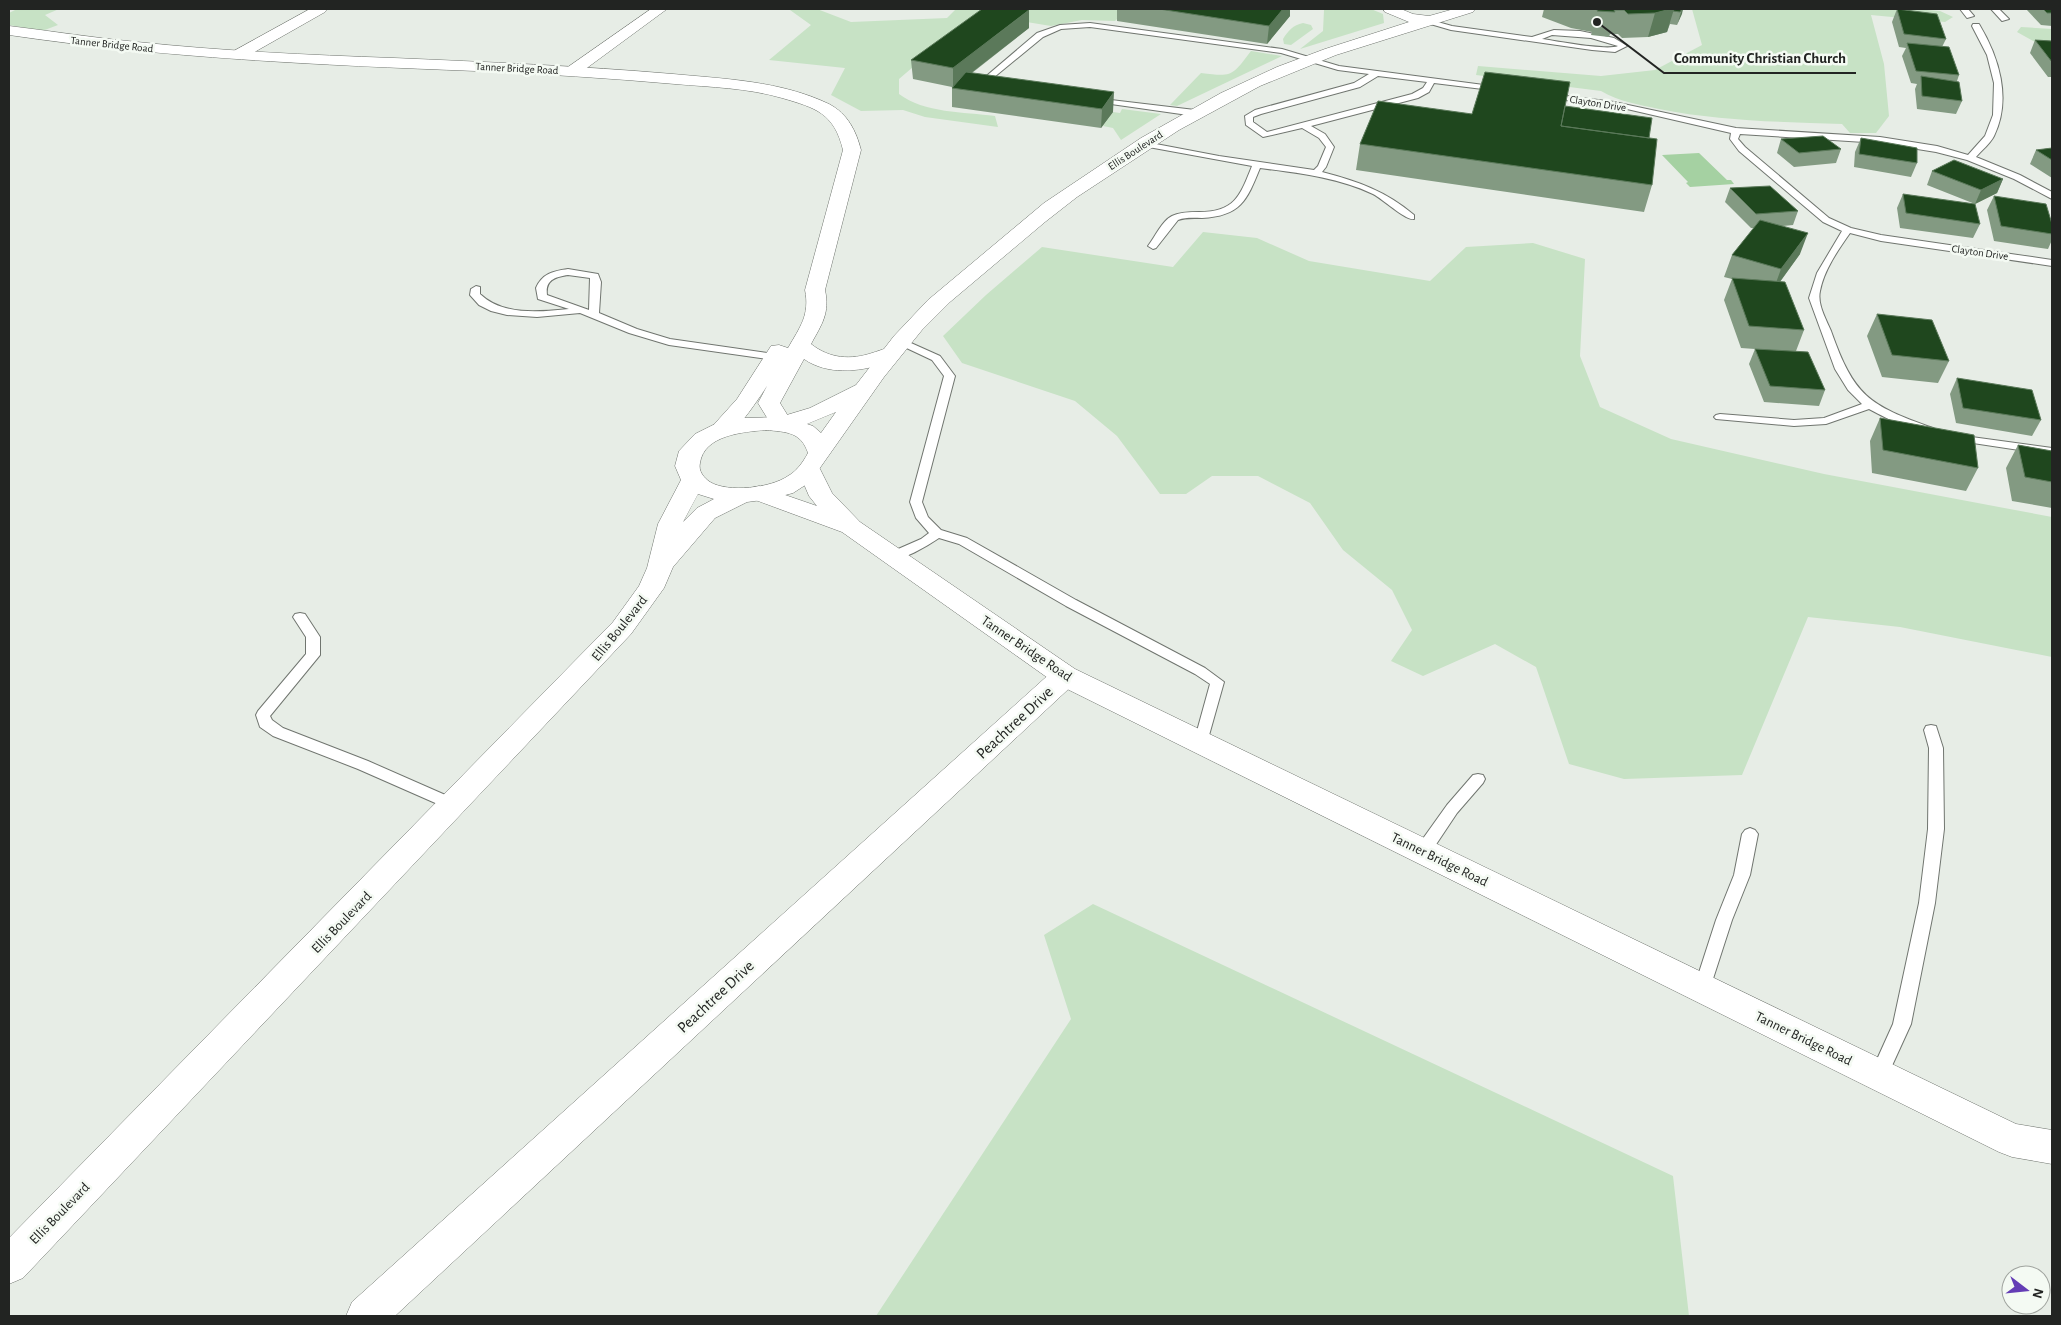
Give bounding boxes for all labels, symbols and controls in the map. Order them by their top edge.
street label: Tanner Bridge Road [70,35,154,54]
callout: Community Christian Church [1664,43,1856,73]
text: Community Christian Church [1674,51,1846,66]
street label: Tanner Bridge Road [475,61,559,76]
street label: Clayton Drive [1569,94,1627,113]
street label: Ellis Boulevard [1106,129,1165,172]
street label: Clayton Drive [1951,243,2009,262]
street label: Ellis Boulevard [589,593,650,664]
street label: Tanner Bridge Road [979,613,1074,684]
street label: Peachtree Drive [973,684,1056,762]
street label: Tanner Bridge Road [1389,830,1490,889]
street label: Ellis Boulevard [309,889,374,956]
street label: Peachtree Drive [674,958,757,1036]
street label: Tanner Bridge Road [1753,1009,1854,1068]
street label: Ellis Boulevard [27,1180,92,1247]
north arrow [2001,1265,2051,1315]
text: N [2029,1287,2046,1300]

